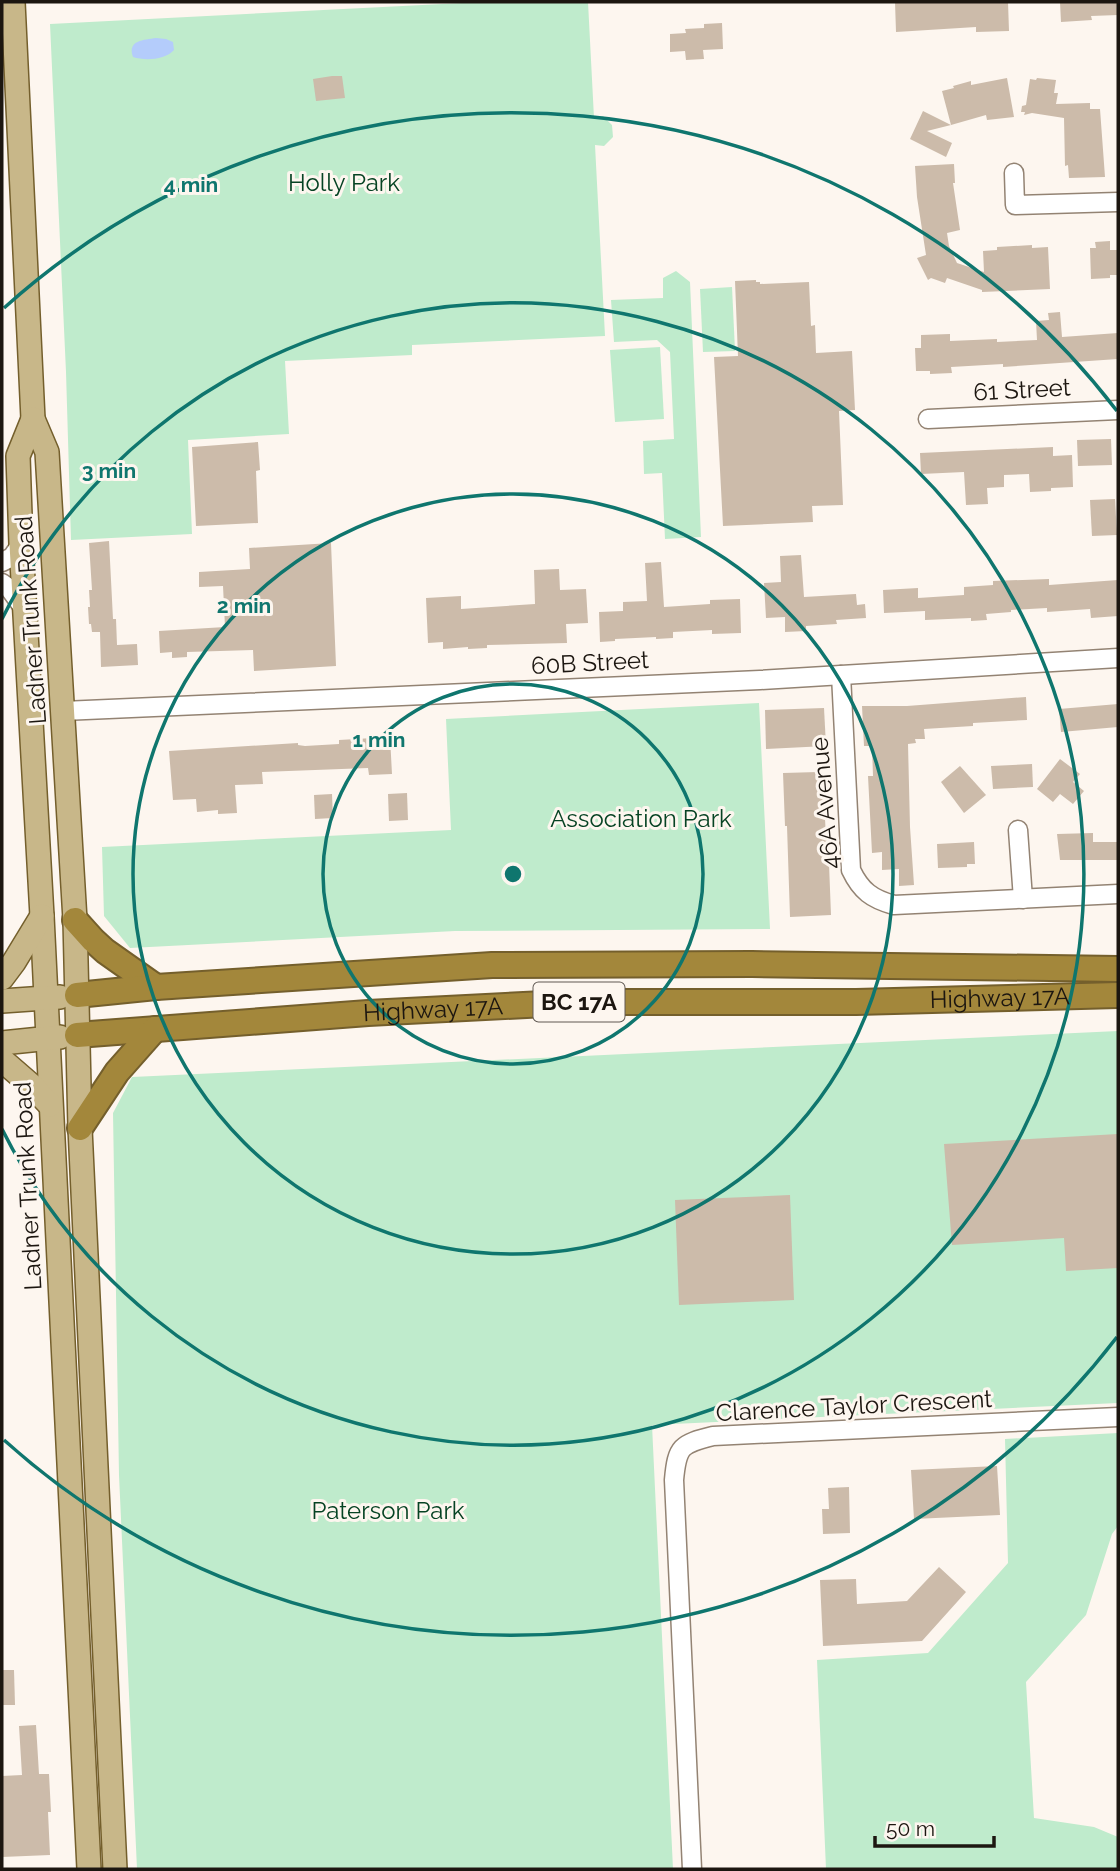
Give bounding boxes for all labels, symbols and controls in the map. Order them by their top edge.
park label: Holly Park [288,168,400,197]
text: 4 min [164,172,218,197]
street label: 61 Street [973,372,1071,407]
text: 3 min [82,458,136,483]
street label: Ladner Trunk Road [9,515,52,725]
text: 2 min [217,593,271,618]
street label: 60B Street [530,645,650,680]
text: 1 min [352,727,406,752]
street label: 46A Avenue [804,736,845,870]
park label: Association Park [550,804,732,833]
centre of rings [501,862,525,886]
street label: Highway 17A [929,981,1070,1014]
road number: BC 17A [534,982,624,1021]
street label: Highway 17A [362,991,504,1027]
street label: Ladner Trunk Road [8,1081,47,1291]
street label: Clarence Taylor Crescent [715,1384,993,1427]
park label: Paterson Park [311,1496,465,1525]
scale bar [875,1804,994,1848]
text: 50 m [886,1816,935,1841]

